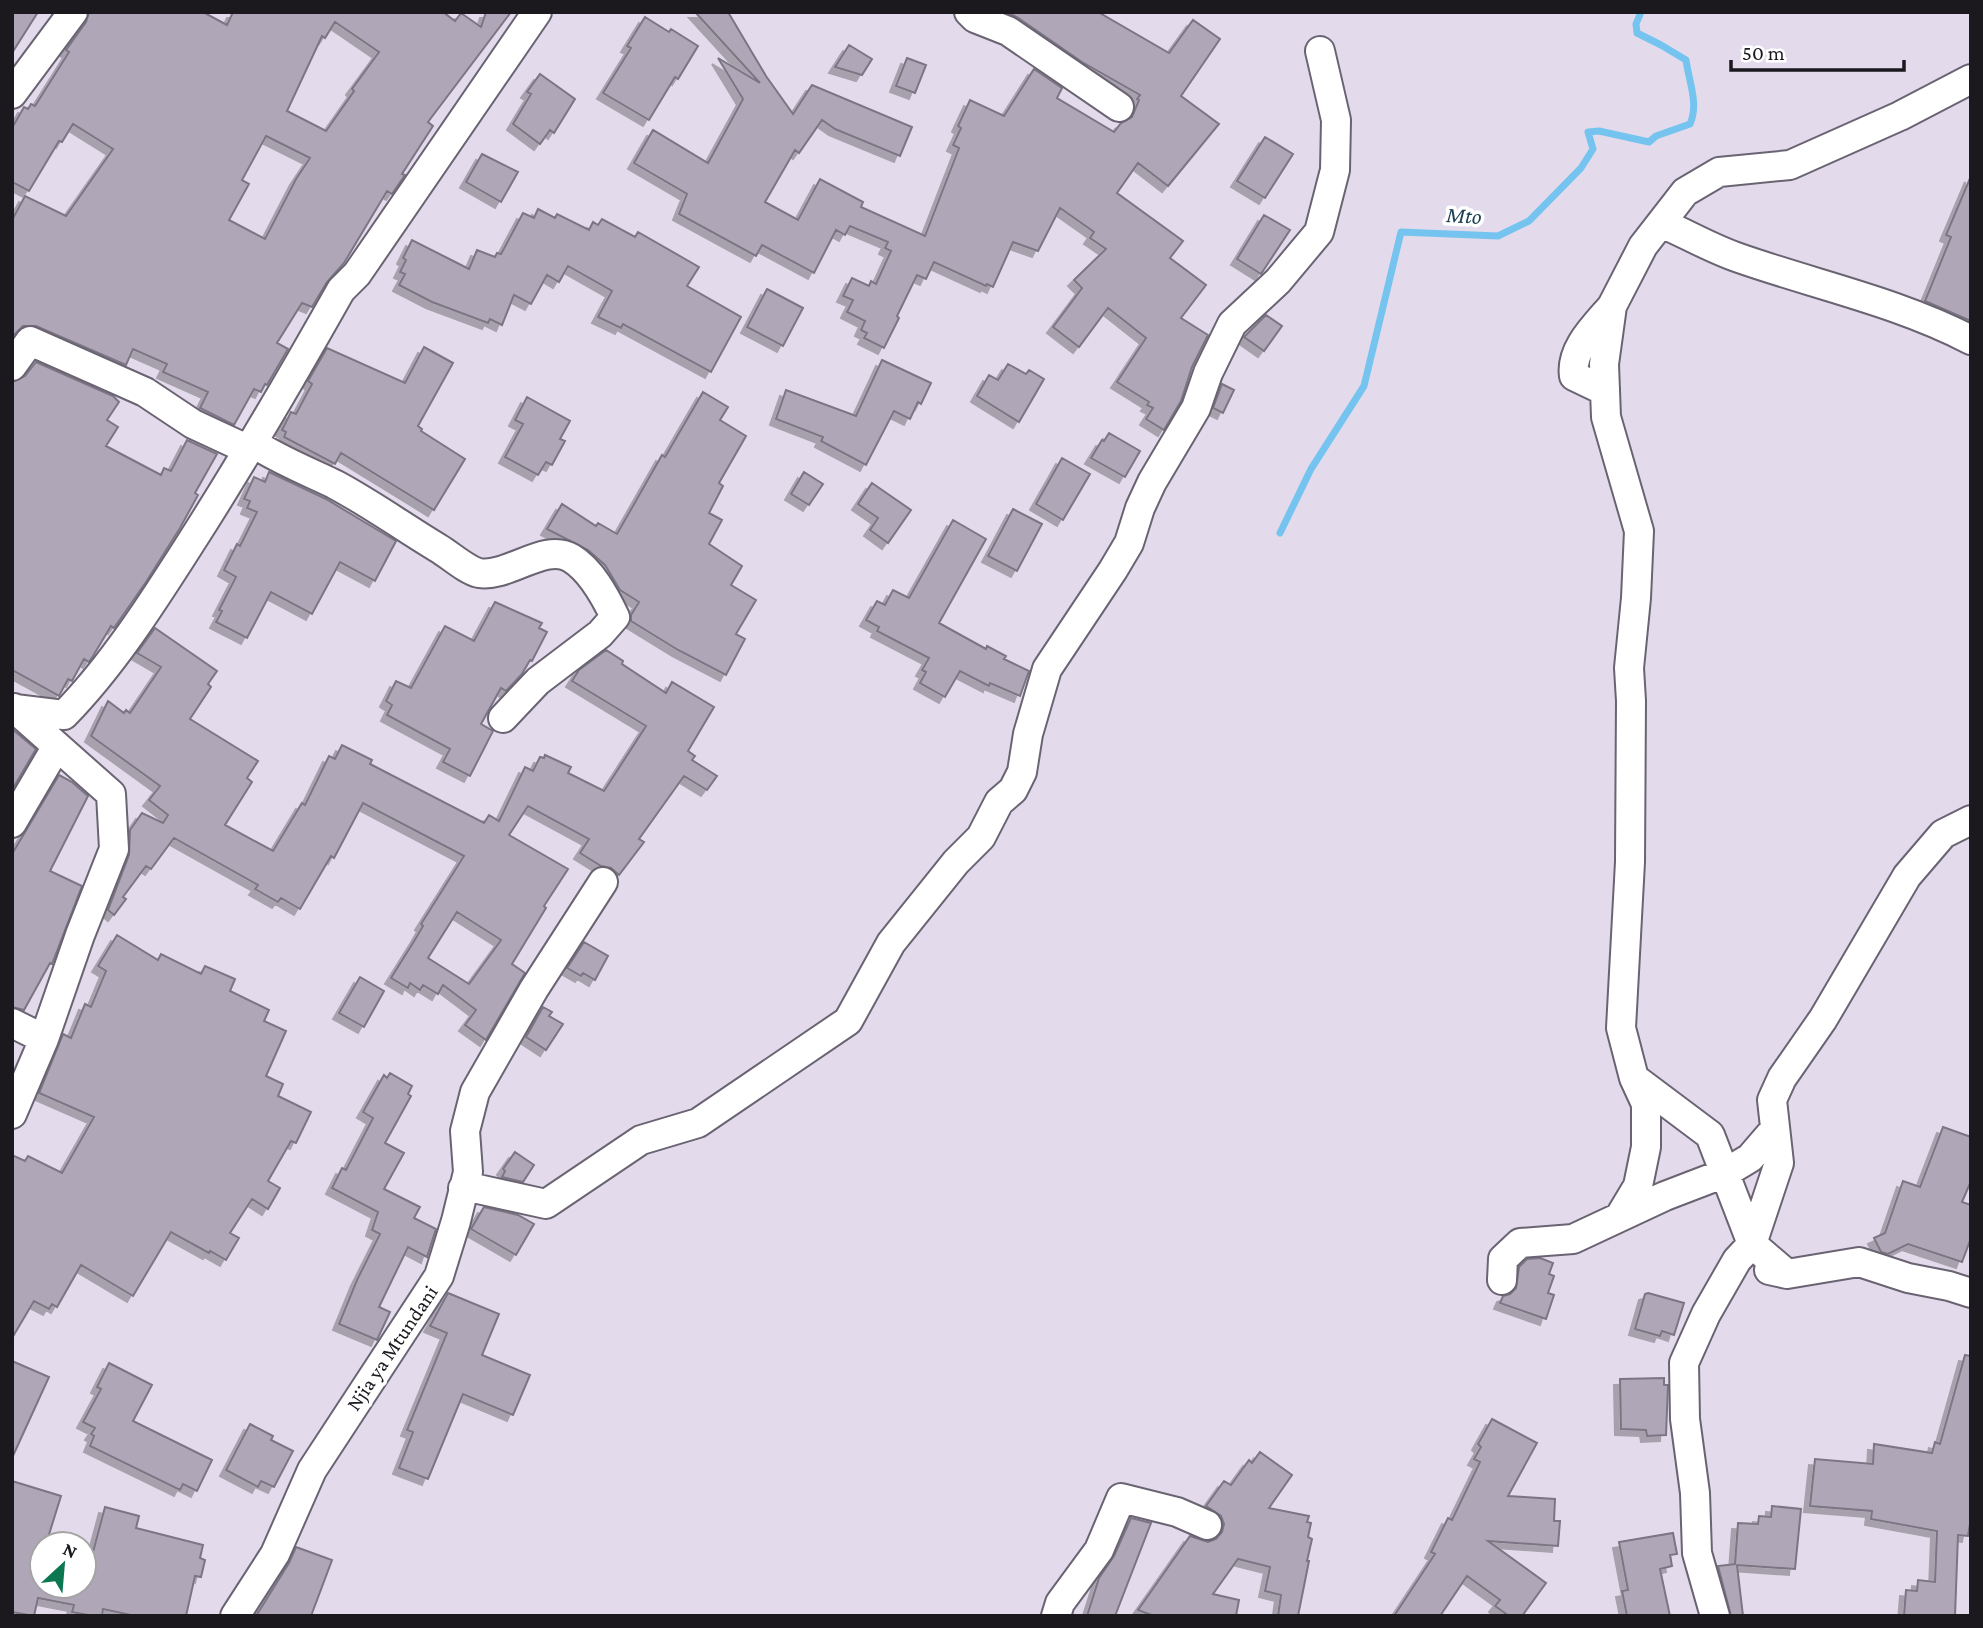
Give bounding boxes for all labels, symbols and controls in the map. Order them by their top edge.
scale bar [1731,28,1904,72]
text: 50 m [1742,41,1785,65]
water label: Mto [1444,201,1483,229]
street label: Njia ya Mtundani [341,1281,443,1415]
north arrow [28,1530,98,1600]
text: N [60,1538,81,1562]

